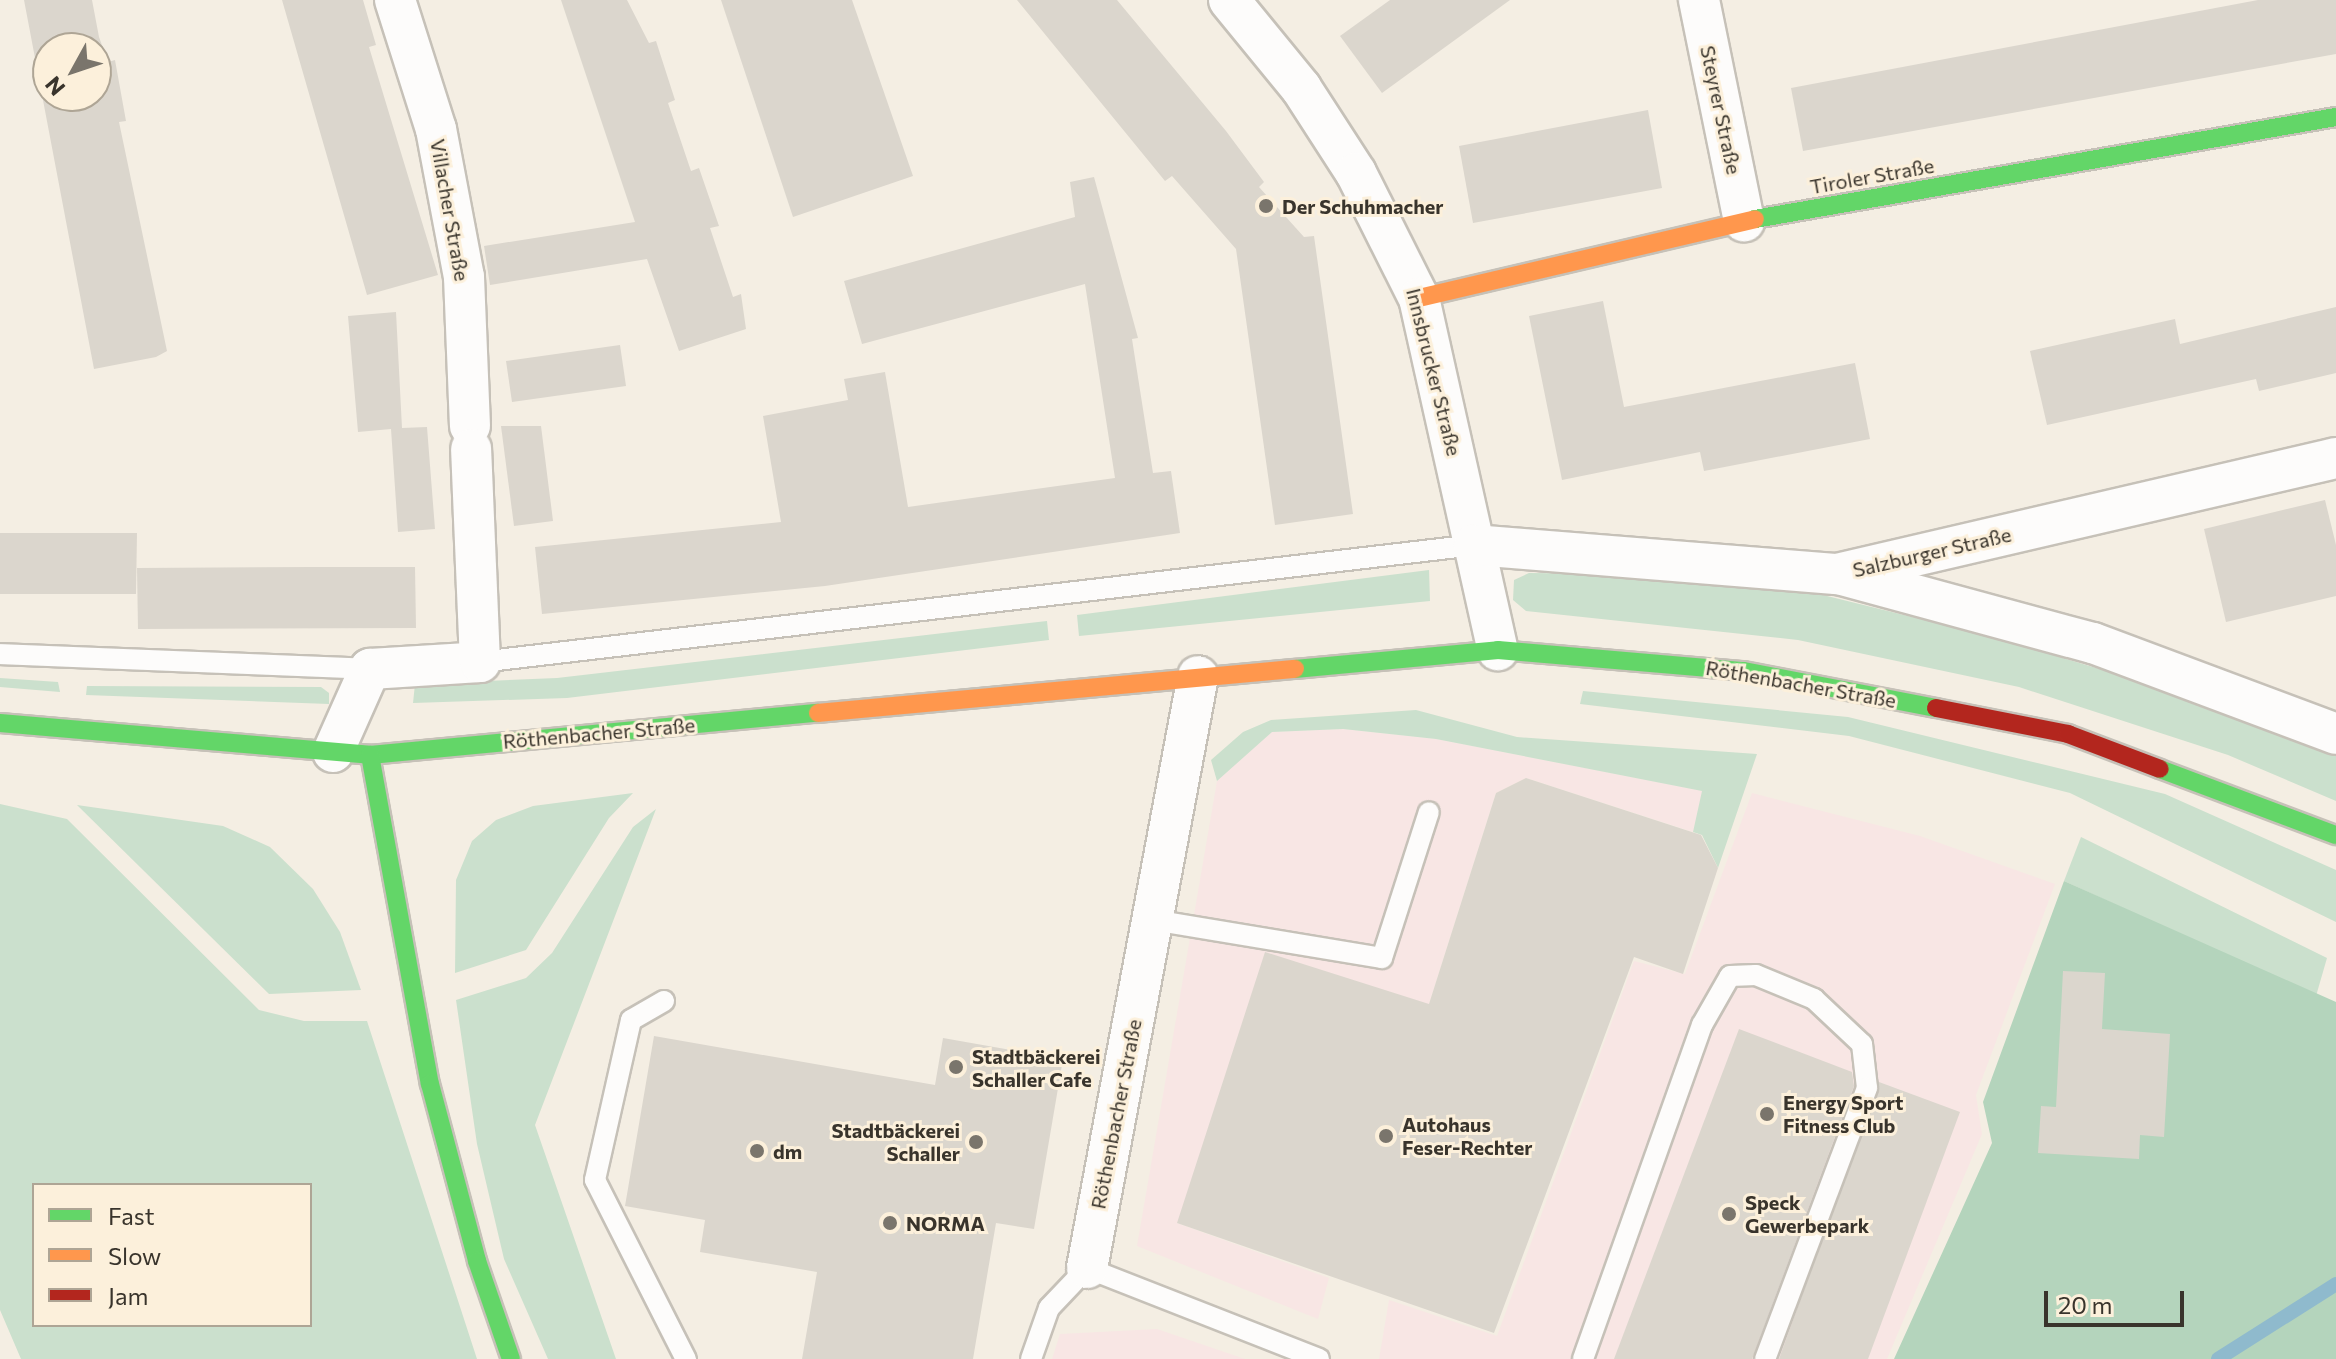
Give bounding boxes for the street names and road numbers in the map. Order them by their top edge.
street label: Steyrer Straße [1696,43,1746,177]
street label: Villacher Straße [426,137,474,283]
street label: Tiroler Straße [1808,153,1936,199]
street label: Innsbrucker Straße [1402,286,1466,458]
street label: Salzburger Straße [1850,522,2014,582]
street label: Röthenbacher Straße [1704,655,1898,713]
street label: Röthenbacher Straße [502,713,696,753]
street label: Röthenbacher Straße [1086,1017,1146,1211]

